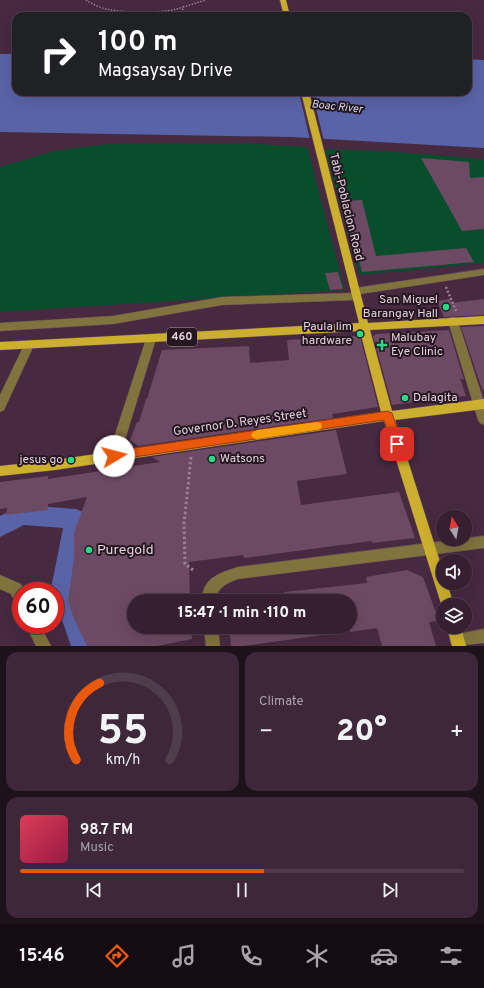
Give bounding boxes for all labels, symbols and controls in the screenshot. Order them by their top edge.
text: 100 m [98,25,178,61]
icon: right [32,28,84,80]
text: Magsaysay Drive [98,60,233,83]
water label: Boac River [311,97,364,117]
street label: Tabi-Poblacion Road [325,151,367,263]
place label: San Miguel Barangay Hall [363,292,438,322]
marker: San Miguel Barangay Hall [441,302,451,312]
place label: Paula lim hardware [302,319,352,349]
road number: 460 [167,328,197,346]
marker: Paula lim hardware [355,329,365,339]
place label: Malubay Eye Clinic [391,330,443,360]
marker: Malubay Eye Clinic [376,339,388,351]
place label: Dalagita [413,390,457,406]
marker: Dalagita [400,393,410,403]
street label: Governor D. Reyes Street [172,406,308,440]
pin [380,427,414,461]
icon: arrive [386,433,408,455]
position arrow [93,435,135,477]
place label: Watsons [220,451,265,467]
place label: jesus go [19,452,63,468]
marker: Watsons [207,454,217,464]
marker: jesus go [66,455,76,465]
north arrow [436,510,472,546]
map controls [436,510,472,634]
place label: Puregold [97,542,154,559]
marker: Puregold [84,545,94,555]
button: sound [436,554,472,590]
speed limit sign: 60 [12,582,64,634]
button: layers [436,598,472,634]
text: 15:47 · 1 min · 110 m [178,604,306,623]
text: Climate [259,694,304,710]
text: 55 [97,705,148,758]
text: 20° [336,714,387,751]
text: − [259,719,273,746]
text: + [450,719,464,746]
text: km/h [105,750,140,768]
text: 98.7 FM [80,821,133,840]
text: Music [80,840,114,856]
icon: previous [83,879,105,901]
icon: pause [231,879,253,901]
icon: next [379,879,401,901]
icon: directions [103,942,131,970]
icon: music [170,942,198,970]
icon: phone [237,942,265,970]
icon: climate [303,942,331,970]
icon: car [370,942,398,970]
icon: filters [437,942,465,970]
text: 15:46 [19,945,65,968]

